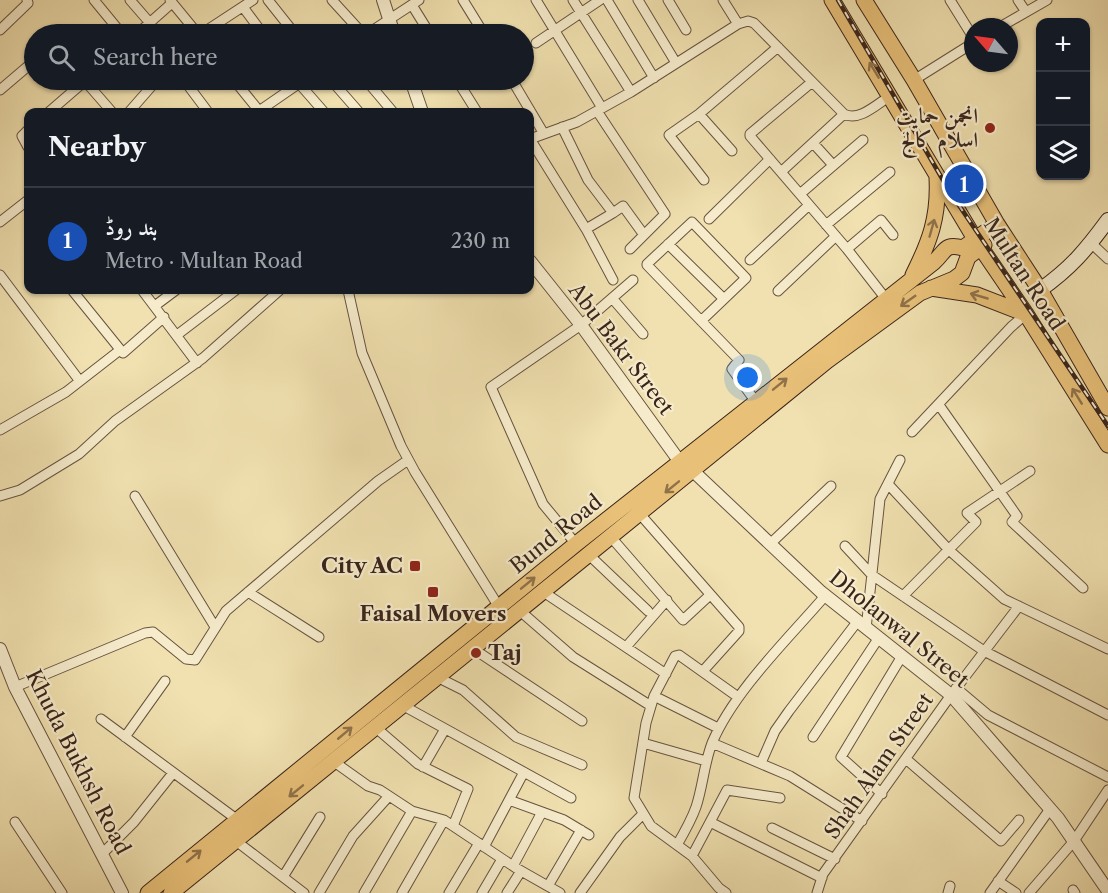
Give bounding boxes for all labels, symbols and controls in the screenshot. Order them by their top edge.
north arrow [964,18,1018,72]
map controls [1036,18,1090,180]
button: + [1036,18,1090,72]
search box [24,24,534,90]
icon: search [45,41,78,74]
text: Search here [93,44,218,71]
one-way arrow [868,62,880,79]
button: − [1036,72,1090,126]
place label: انجمن حمایتِ اسلام کالج [896,103,978,159]
marker: انجمن حمایتِ اسلام کالج [983,121,997,135]
button: layers [1036,126,1090,180]
text: Nearby [48,131,146,163]
pin: 1 [944,162,984,207]
street label: Multan Road [979,213,1070,335]
text: بند روڈ [105,214,157,241]
one-way arrow [927,219,938,238]
text: 1 [63,229,72,253]
text: 230 m [451,229,510,253]
text: Metro · Multan Road [105,249,303,273]
street label: Abu Bakr Street [563,277,679,420]
one-way arrow [970,290,989,302]
one-way arrow [900,295,916,307]
your location [733,363,762,392]
one-way arrow [771,377,787,390]
one-way arrow [1071,388,1083,405]
one-way arrow [664,480,680,493]
street label: Bund Road [505,489,607,578]
place label: City AC [321,553,403,578]
marker: City AC [408,559,422,573]
street label: Dholanwal Street [825,565,974,693]
one-way arrow [520,577,536,590]
marker: Faisal Movers [426,585,440,599]
place label: Faisal Movers [359,601,507,626]
place label: Taj [488,640,522,665]
marker: Taj [469,646,483,660]
street label: Khuda Bukhsh Road [21,665,136,859]
street label: Shah Alam Street [819,688,939,843]
one-way arrow [337,727,353,740]
one-way arrow [289,784,304,798]
one-way arrow [185,850,201,863]

